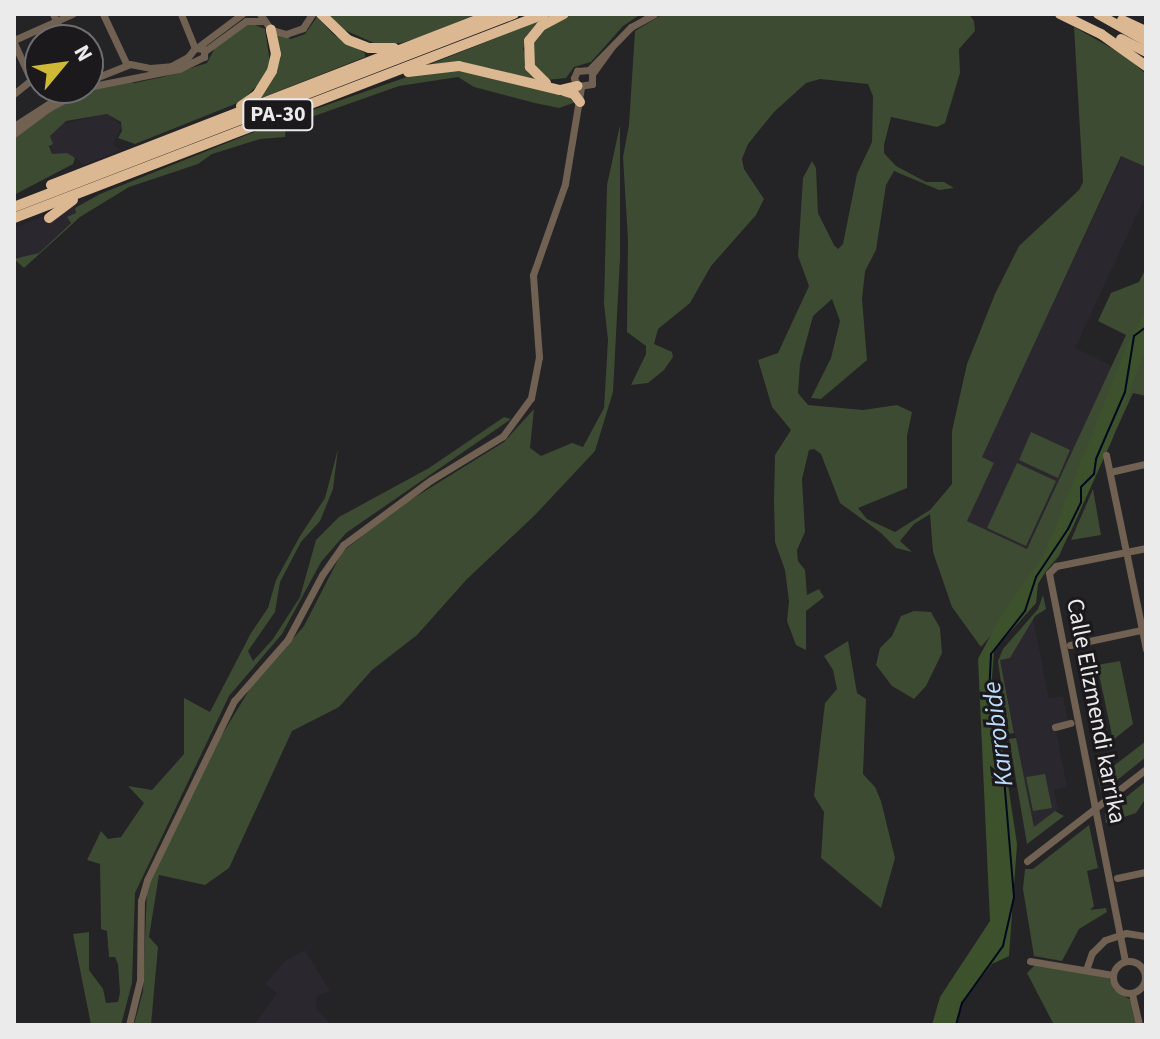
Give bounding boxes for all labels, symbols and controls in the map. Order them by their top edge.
north arrow [24,24,104,104]
text: N [66,39,101,67]
road number: PA-30 [242,97,314,133]
street label: Calle Elizmendi karrika [1060,596,1132,826]
water label: Karrobide [976,680,1020,788]

